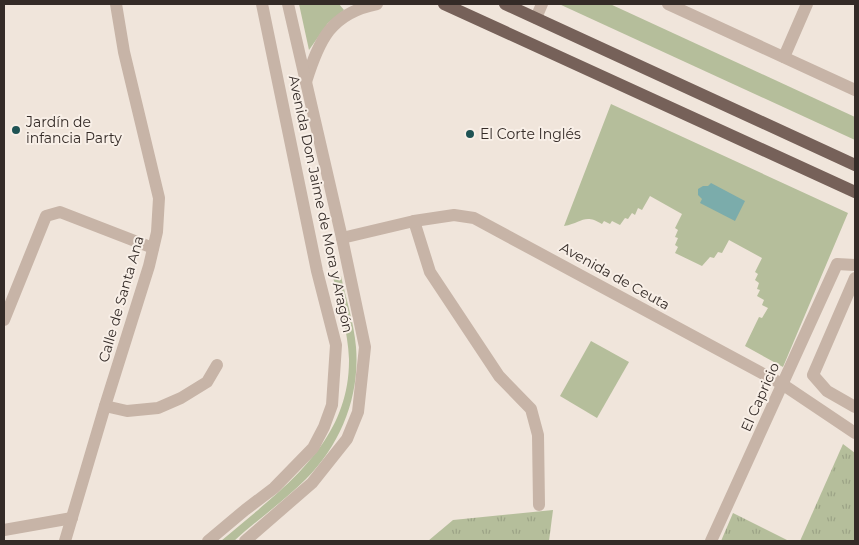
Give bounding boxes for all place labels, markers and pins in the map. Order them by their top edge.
place label: Jardín de infancia Party [25,113,122,147]
marker: Jardín de infancia Party [10,124,22,136]
place label: El Corte Inglés [480,125,581,143]
marker: El Corte Inglés [464,128,476,140]

